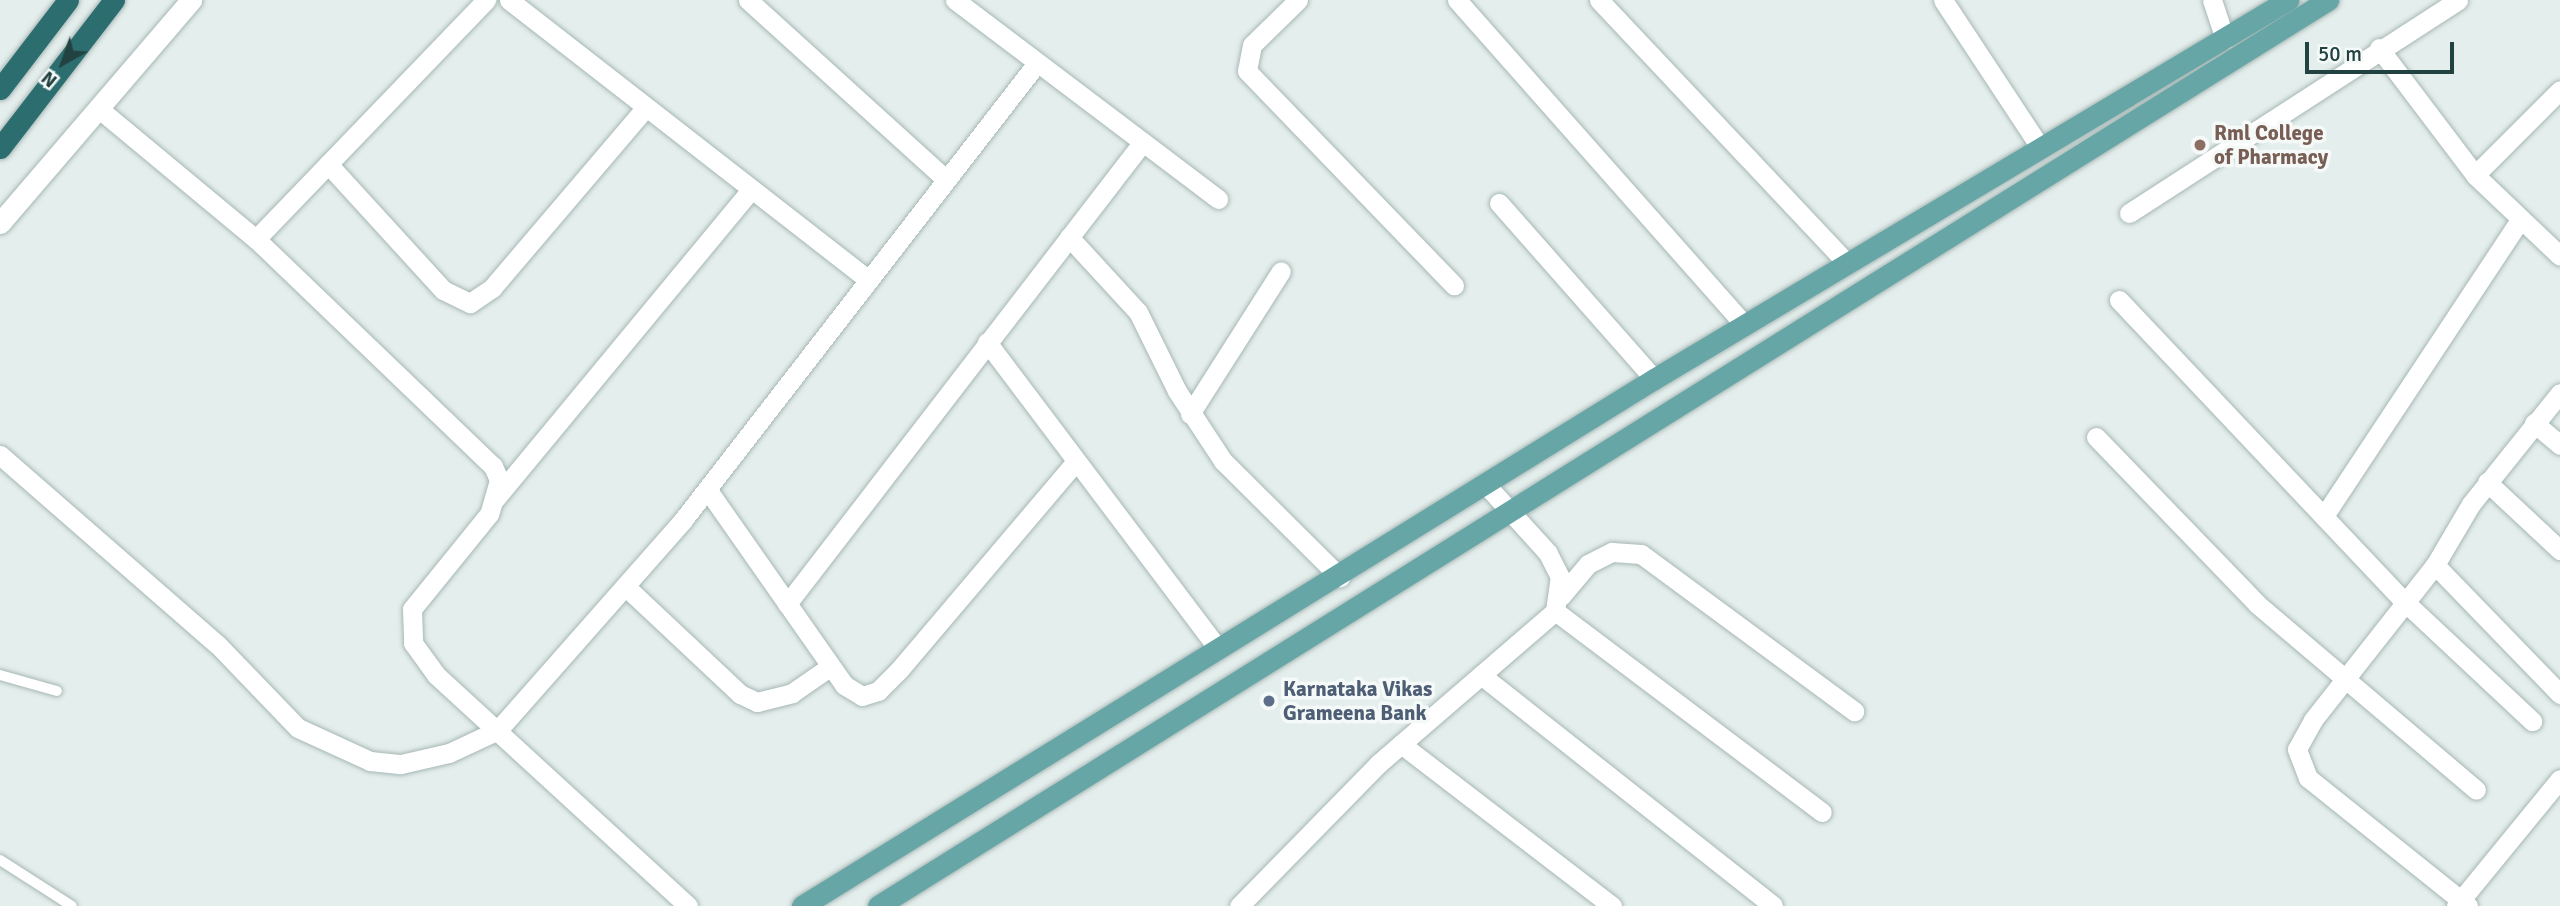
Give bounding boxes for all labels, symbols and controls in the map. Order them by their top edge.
north arrow [28,28,98,98]
scale bar [2308,28,2457,72]
text: 50 m [2318,41,2362,67]
text: N [37,66,62,93]
place label: Rml College of Pharmacy [2214,120,2328,170]
marker: Rml College of Pharmacy [2192,137,2208,153]
place label: Karnataka Vikas Grameena Bank [1283,676,1432,726]
marker: Karnataka Vikas Grameena Bank [1261,693,1277,709]

